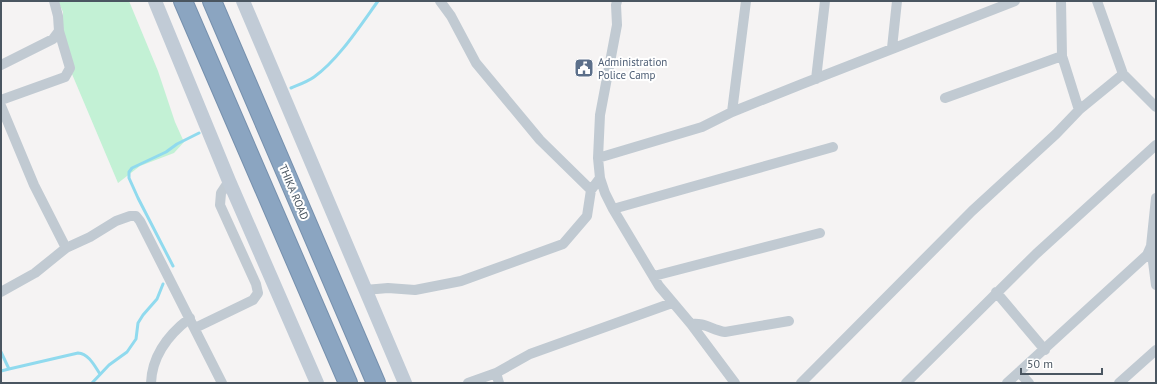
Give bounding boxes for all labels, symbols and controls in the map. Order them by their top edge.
place label: Administration Police Camp [598,55,667,82]
public building icon: Administration Police Camp [573,57,595,79]
street label: THIKA ROAD [276,162,312,222]
scale bar [1021,350,1102,376]
text: 50 m [1027,356,1053,371]

